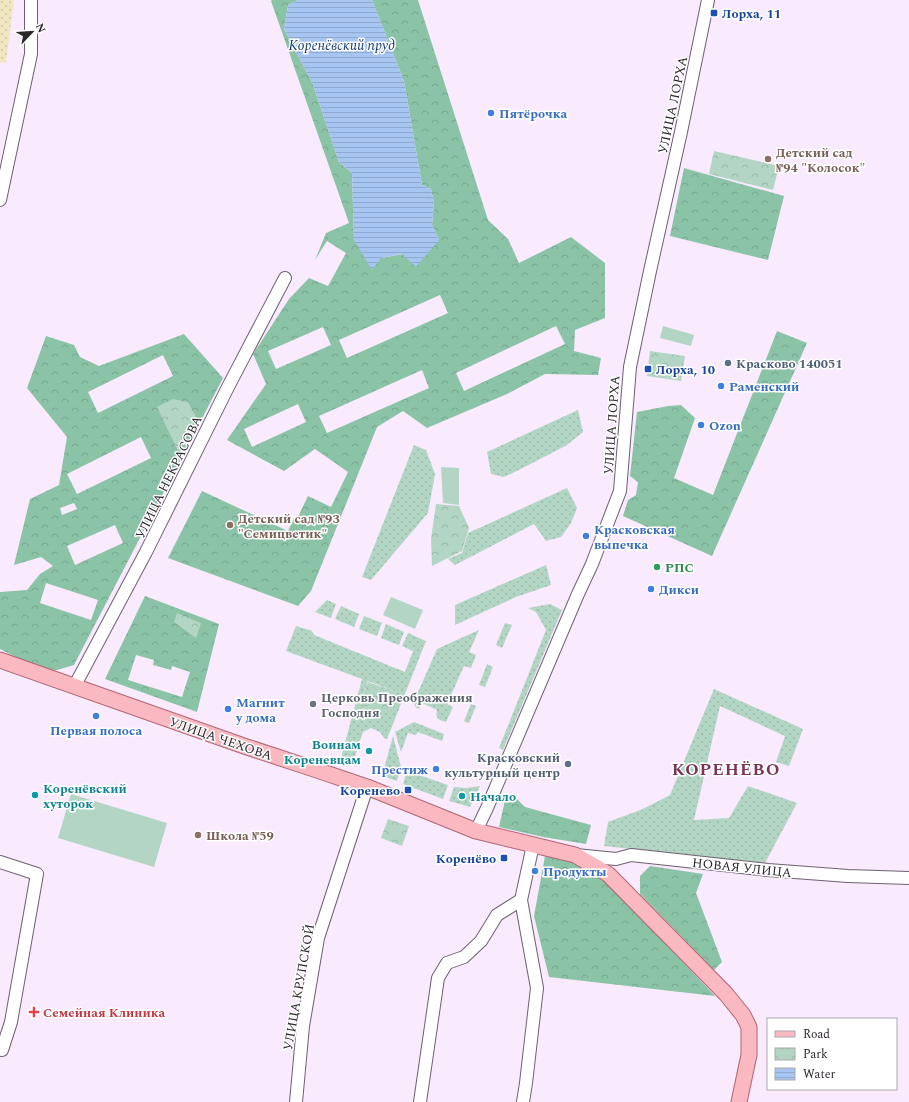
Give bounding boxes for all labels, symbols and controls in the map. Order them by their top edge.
place label: Лорха, 11 [722,4,781,24]
marker: Лорха, 11 [709,8,719,18]
north arrow [12,12,52,52]
text: N [31,20,50,36]
water label: Коренёвский пруд [289,35,395,56]
street label: УЛИЦА ЛОРХА [653,54,693,156]
place label: Пятёрочка [499,104,567,124]
marker: Пятёрочка [486,108,496,118]
place label: Детский сад №94 "Колосок" [776,143,865,178]
marker: Детский сад №94 "Колосок" [763,154,773,164]
place label: Красково 140051 [736,354,843,374]
marker: Красково 140051 [723,358,733,368]
place label: Лорха, 10 [656,360,715,380]
marker: Лорха, 10 [643,364,653,374]
street label: УЛИЦА ЛОРХА [599,375,625,475]
place label: Раменский [729,377,799,397]
marker: Раменский [716,381,726,391]
street label: УЛИЦА НЕКРАСОВА [130,412,208,542]
place label: Ozon [709,416,741,436]
marker: Ozon [696,420,706,430]
place label: Детский сад №93 "Семицветик" [238,509,340,544]
marker: Детский сад №93 "Семицветик" [225,520,235,530]
place label: Красковская выпечка [594,520,675,555]
marker: Красковская выпечка [581,531,591,541]
place label: РПС [665,558,694,578]
marker: РПС [652,562,662,572]
place label: Дикси [659,580,699,600]
marker: Дикси [646,584,656,594]
place label: Церковь Преображения Господня [321,688,473,723]
place label: Магнит у дома [235,693,285,728]
marker: Церковь Преображения Господня [308,699,318,709]
marker: Магнит у дома [223,704,233,714]
marker: Первая полоса [91,711,101,721]
street label: УЛИЦА ЧЕХОВА [167,712,275,766]
place label: Первая полоса [50,721,142,741]
place label: Воинам Кореневцам [284,735,361,770]
marker: Воинам Кореневцам [364,746,374,756]
place label: Красковский культурный центр [444,748,560,783]
district label: КОРЕНЁВО [672,757,780,783]
marker: Красковский культурный центр [563,759,573,769]
place label: Престиж [371,760,428,780]
marker: Престиж [431,764,441,774]
place label: Коренёвский хуторок [43,779,127,814]
place label: Коренево [340,781,400,801]
marker: Коренево [403,785,413,795]
place label: Начало [470,787,516,807]
marker: Коренёвский хуторок [30,790,40,800]
marker: Начало [457,791,467,801]
place label: Школа №59 [206,826,274,846]
marker: Школа №59 [193,830,203,840]
place label: Коренёво [436,849,496,869]
marker: Коренёво [499,853,509,863]
street label: НОВАЯ УЛИЦА [691,853,793,883]
place label: Продукты [543,862,607,882]
marker: Продукты [530,866,540,876]
street label: УЛИЦА КРУПСКОЙ [278,922,320,1052]
place label: Семейная Клиника [43,1003,166,1023]
marker: Семейная Клиника [28,1006,40,1018]
legend [767,1018,897,1090]
text: Road [803,1025,830,1044]
text: Park [803,1045,828,1064]
text: Water [803,1065,835,1084]

